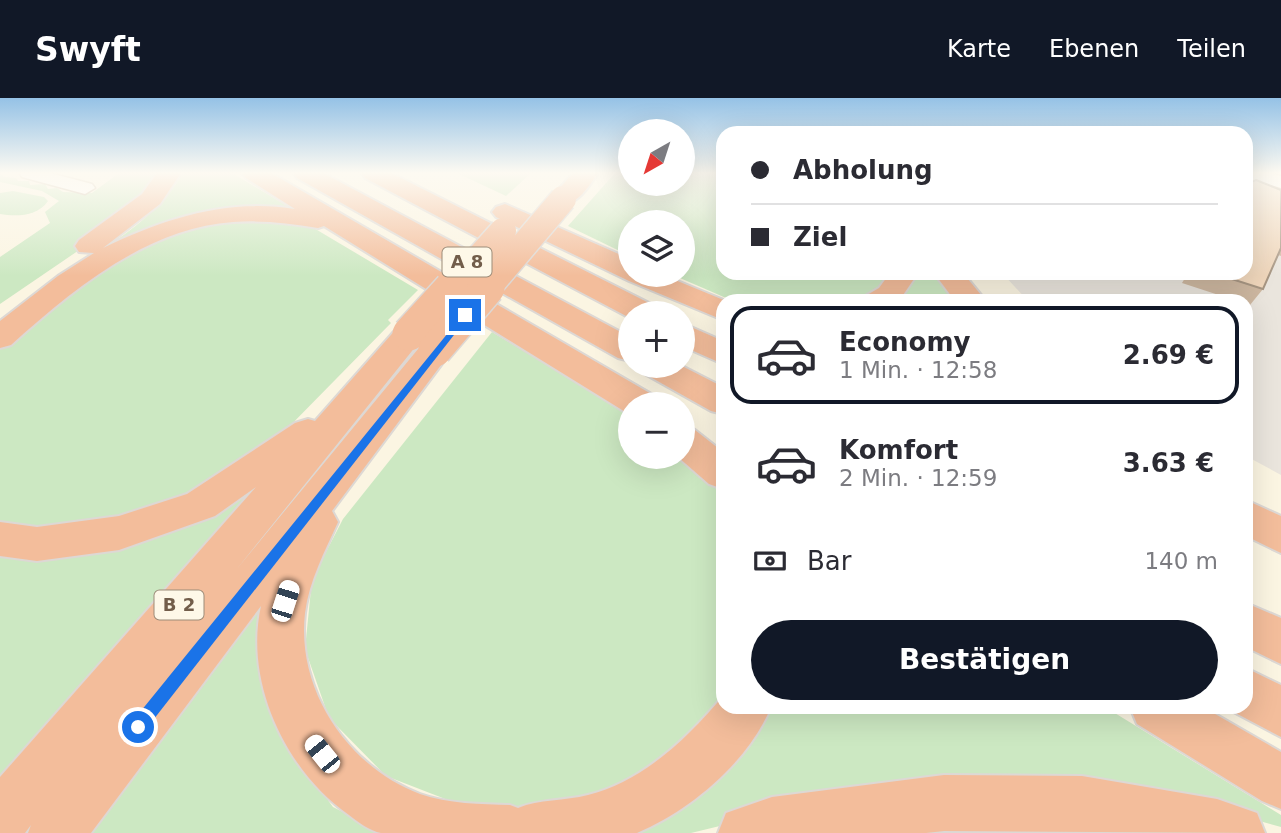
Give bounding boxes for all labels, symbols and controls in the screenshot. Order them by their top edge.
text: Swyft [35,30,141,69]
text: Karte [947,35,1011,63]
text: Ebenen [1049,35,1139,63]
text: Teilen [1177,35,1246,63]
north arrow [618,119,695,196]
map controls [618,119,695,469]
text: Abholung [793,155,933,185]
button: layers [618,210,695,287]
text: Ziel [793,222,847,252]
road number: A 8 [442,247,491,276]
route end [449,299,481,331]
button: + [618,301,695,378]
icon: car [755,324,818,387]
text: Economy [839,327,970,357]
text: 2.69 € [1123,340,1214,370]
text: 1 Min. · 12:58 [839,357,997,383]
button: − [618,392,695,469]
icon: car [755,432,818,495]
text: Komfort [839,435,958,465]
text: 3.63 € [1123,448,1214,478]
text: 2 Min. · 12:59 [839,465,997,491]
icon: cash [751,542,789,580]
text: Bar [807,546,851,576]
text: 140 m [1144,548,1218,574]
car [269,578,302,624]
road number: B 2 [154,590,204,620]
button: Bestätigen [751,620,1218,700]
route start [122,711,154,743]
car [301,731,344,777]

